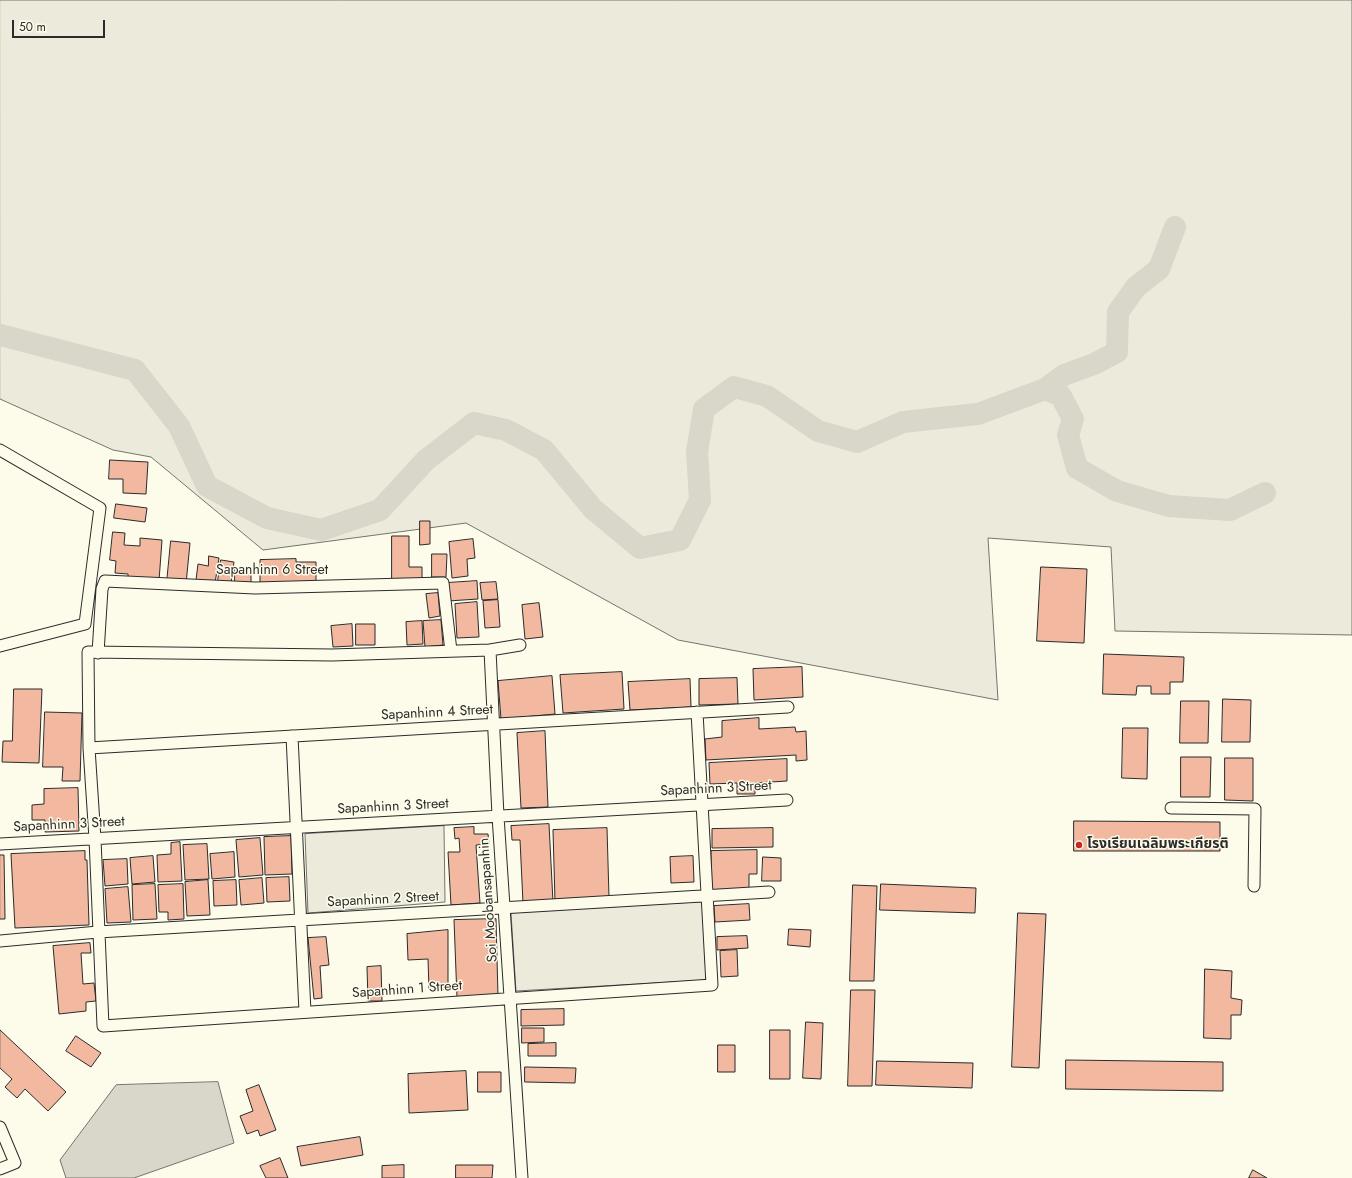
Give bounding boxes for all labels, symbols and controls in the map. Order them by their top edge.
scale bar [14,12,107,38]
text: 50 m [19,18,46,36]
street label: Sapanhinn 6 Street [216,563,328,579]
street label: Sapanhinn 4 Street [381,702,493,724]
street label: Sapanhinn 3 Street [660,778,772,800]
street label: Sapanhinn 3 Street [337,796,449,818]
street label: Sapanhinn 3 Street [13,814,125,836]
street label: Soi Moobansapanhin [476,837,502,963]
place label: โรงเรียนเฉลิมพระเกียรติ [1087,837,1229,853]
marker: โรงเรียนเฉลิมพระเกียรติ [1074,840,1084,850]
street label: Sapanhinn 2 Street [327,889,439,911]
street label: Sapanhinn 1 Street [351,978,463,1002]

